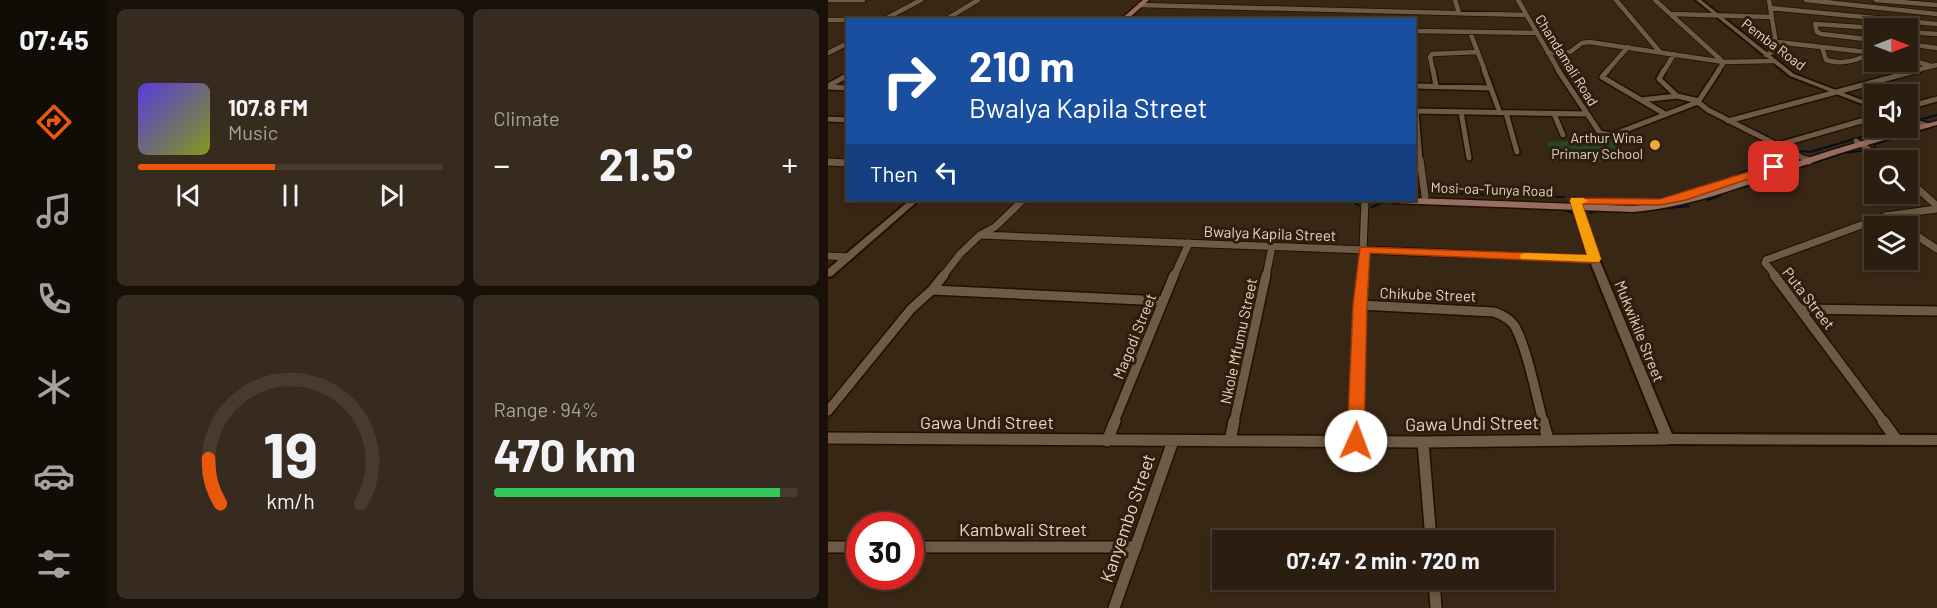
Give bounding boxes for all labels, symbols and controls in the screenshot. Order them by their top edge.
street label: Chandamali Road [1532,11,1602,109]
street label: Pemba Road [1739,14,1809,74]
north arrow [1864,18,1918,72]
map controls [1864,18,1918,270]
text: 07:45 [19,23,89,55]
text: 210 m [969,40,1075,90]
icon: right [870,42,948,120]
button: sound [1864,84,1918,138]
text: Bwalya Kapila Street [969,91,1207,123]
text: 107.8 FM [228,94,308,120]
icon: directions [33,101,75,143]
text: Climate [494,106,560,130]
text: Music [228,120,278,144]
place label: Arthur Wina Primary School [1551,129,1643,162]
text: 21.5° [599,136,693,190]
marker: Arthur Wina Primary School [1648,138,1662,152]
pin [1748,141,1799,192]
text: − [494,144,510,184]
text: + [782,144,798,184]
icon: arrive [1757,150,1790,183]
button: search [1864,150,1918,204]
icon: left [930,156,963,189]
text: Then [870,160,918,186]
street label: Mosi-oa-Tunya Road [1430,178,1554,200]
icon: previous [172,179,205,212]
icon: pause [274,179,307,212]
icon: next [375,179,408,212]
icon: music [33,190,75,232]
button: layers [1864,216,1918,270]
street label: Bwalya Kapila Street [1203,222,1337,244]
street label: Puta Street [1779,263,1839,333]
street label: Nkole Mfumu Street [1216,276,1260,406]
icon: phone [33,278,75,320]
street label: Mukwikile Street [1611,278,1669,384]
street label: Chikube Street [1379,283,1477,305]
street label: Magodi Street [1109,291,1159,381]
icon: climate [33,366,75,408]
text: Range · 94% [494,397,599,421]
position arrow [1324,409,1388,473]
street label: Gawa Undi Street [920,411,1054,433]
street label: Gawa Undi Street [1405,411,1539,435]
text: 19 [263,416,318,490]
text: 470 km [494,427,636,481]
street label: Kanyembo Street [1095,451,1159,585]
icon: car [33,455,75,497]
text: km/h [266,488,315,513]
speed limit sign: 30 [846,512,924,590]
street label: Kambwali Street [959,518,1087,540]
icon: filters [33,543,75,585]
text: 07:47 · 2 min · 720 m [1286,547,1480,573]

